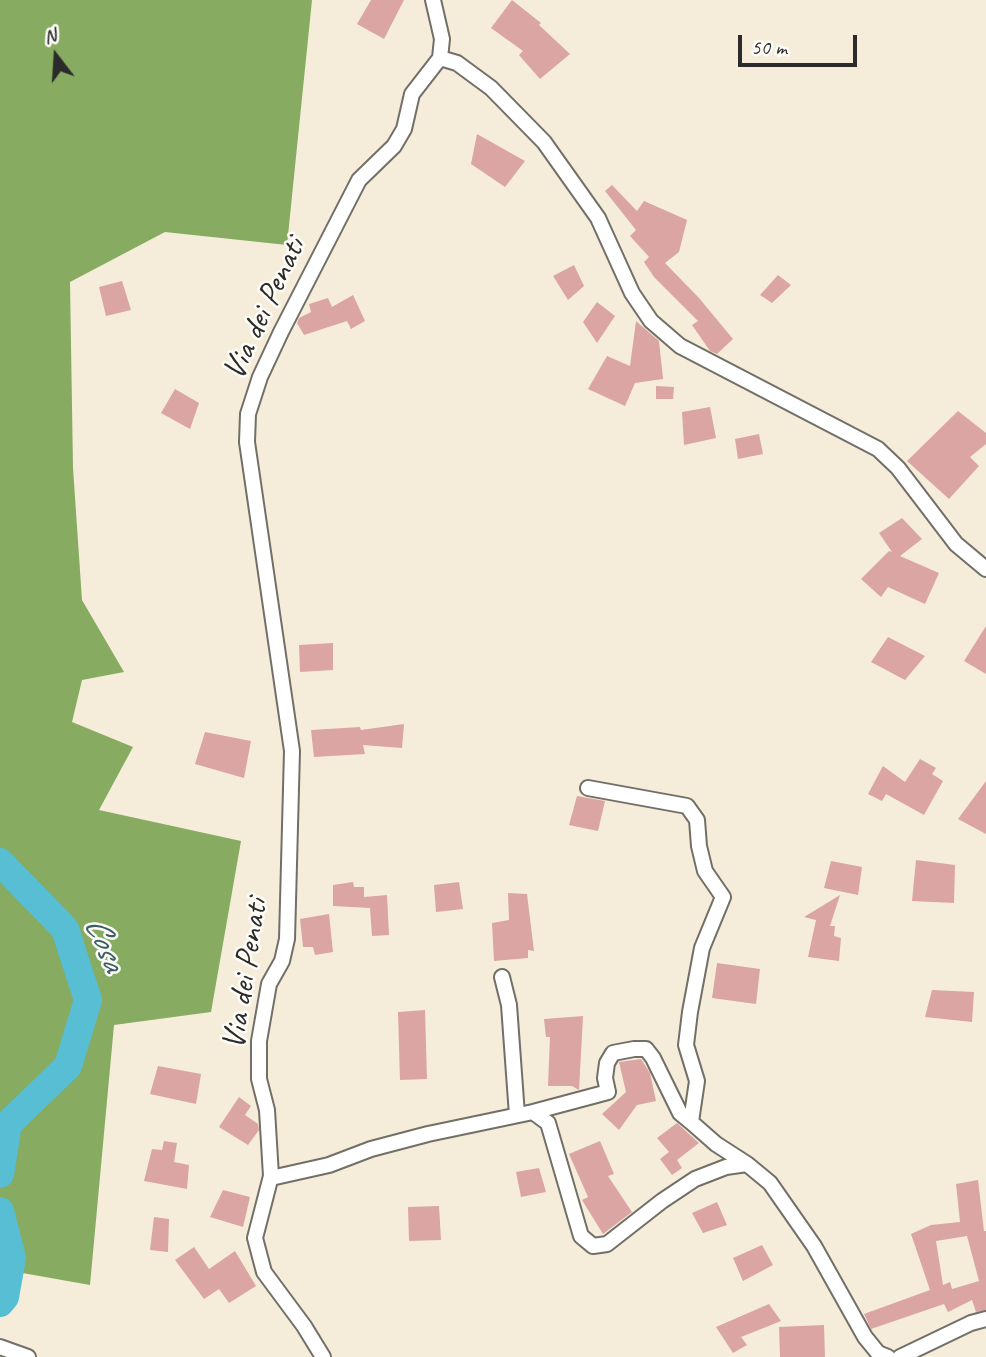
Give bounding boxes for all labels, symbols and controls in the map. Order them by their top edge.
north arrow [21,21,91,91]
scale bar [741,21,860,65]
text: N [41,23,59,49]
text: 50 m [751,34,787,60]
street label: Via dei Penati [215,232,315,386]
street label: Via dei Penati [215,896,277,1052]
water label: Cosa [74,911,134,977]

